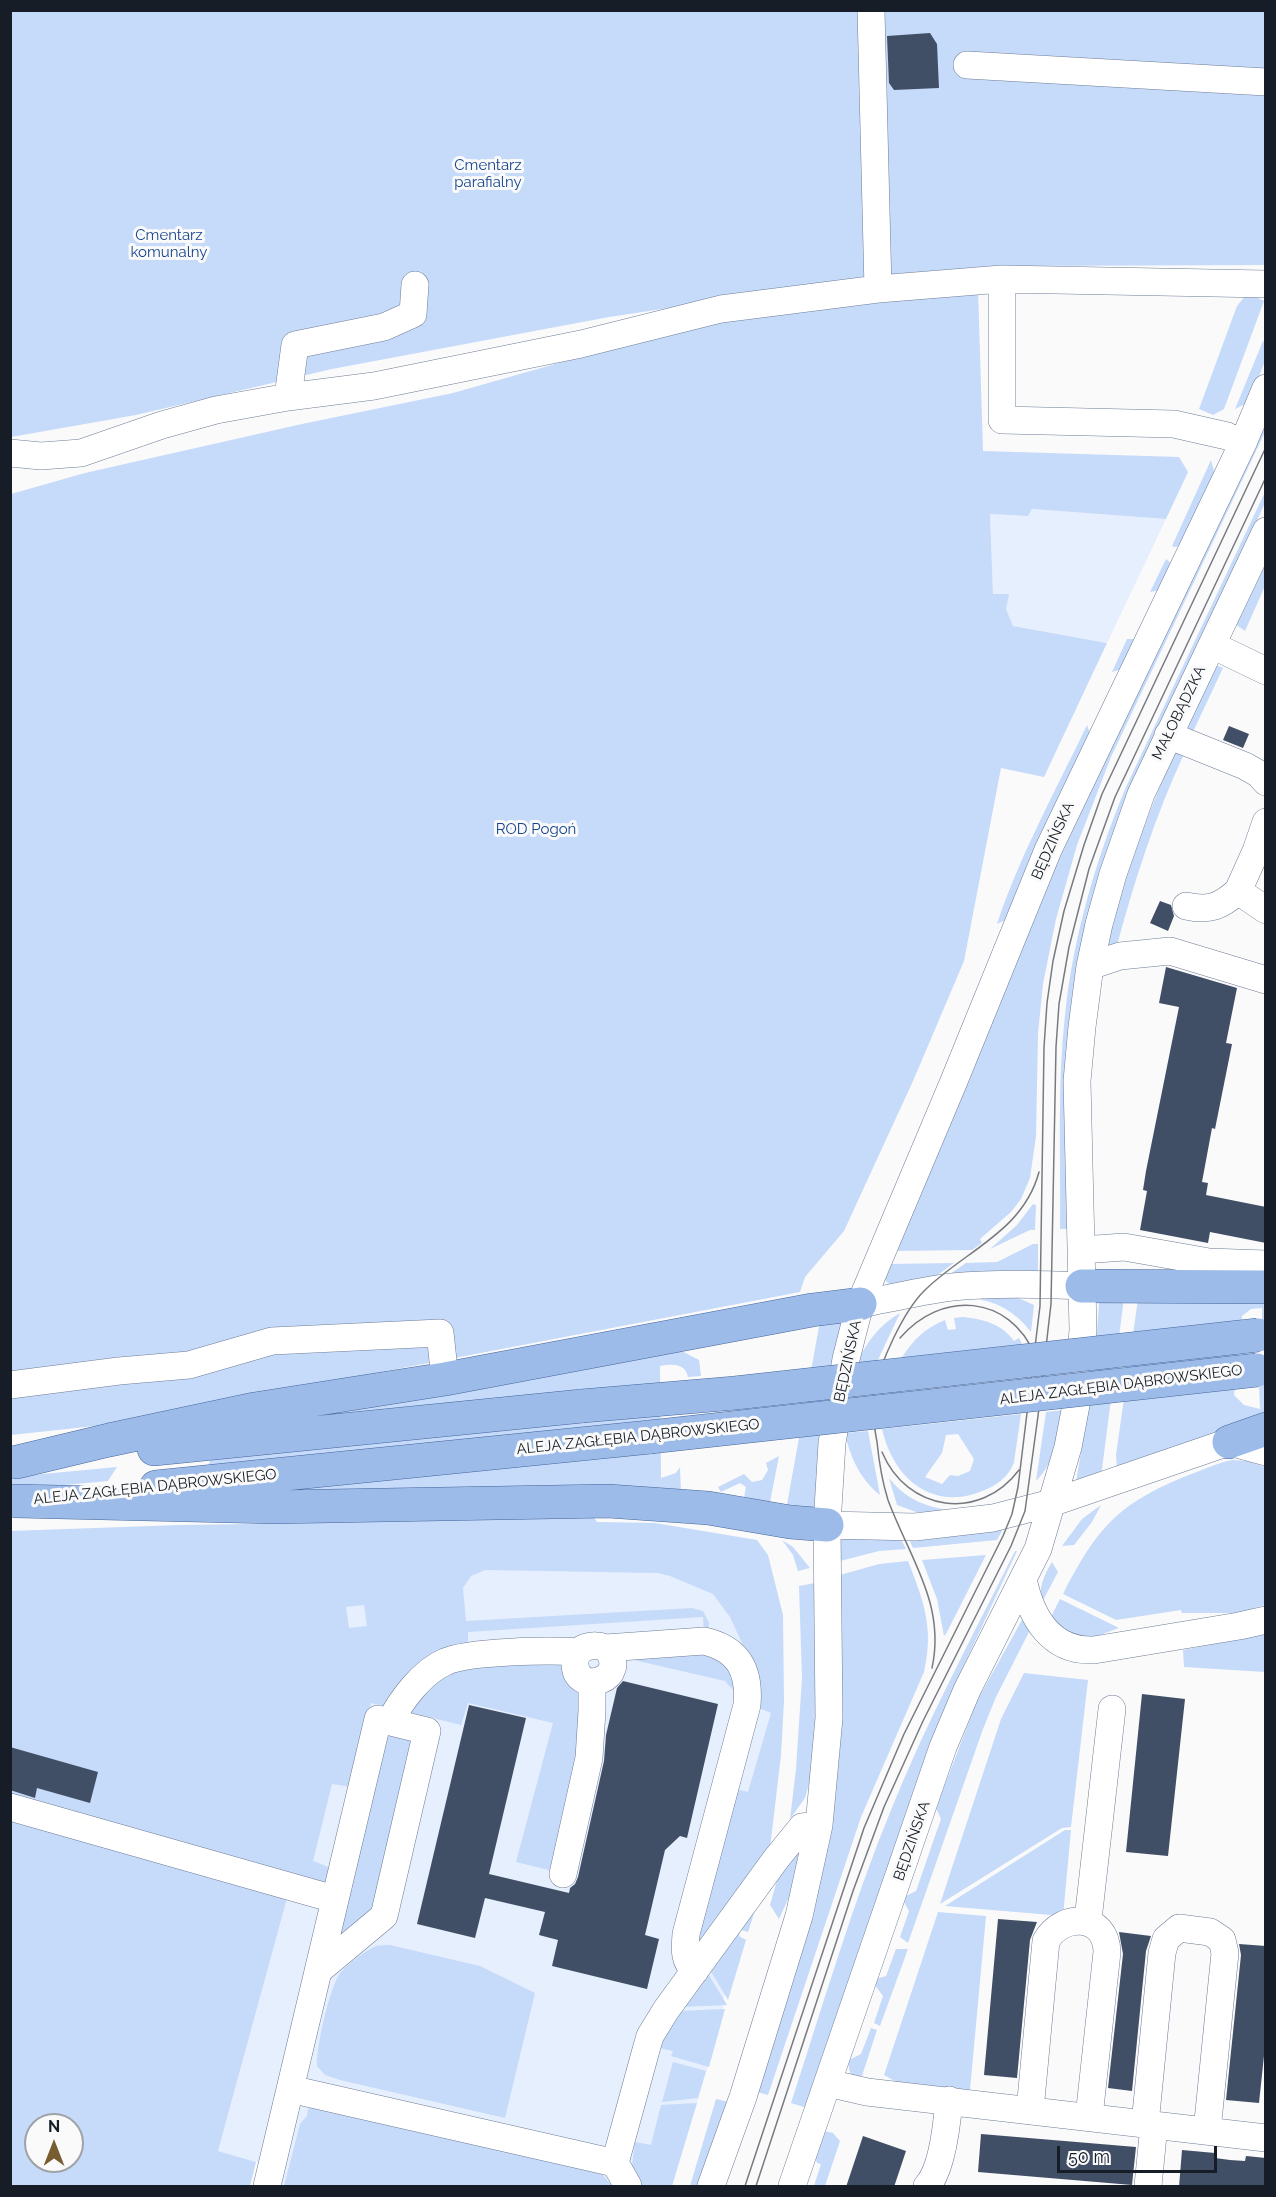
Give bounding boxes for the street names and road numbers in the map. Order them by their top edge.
street label: MAŁOBĄDZKA [1148,663,1210,763]
street label: BĘDZIŃSKA [1028,799,1078,883]
street label: BĘDZIŃSKA [831,1318,865,1404]
street label: ALEJA ZAGŁĘBIA DĄBROWSKIEGO [999,1361,1243,1409]
street label: ALEJA ZAGŁĘBIA DĄBROWSKIEGO [515,1415,761,1459]
street label: ALEJA ZAGŁĘBIA DĄBROWSKIEGO [32,1465,278,1509]
street label: BĘDZIŃSKA [890,1799,934,1883]

